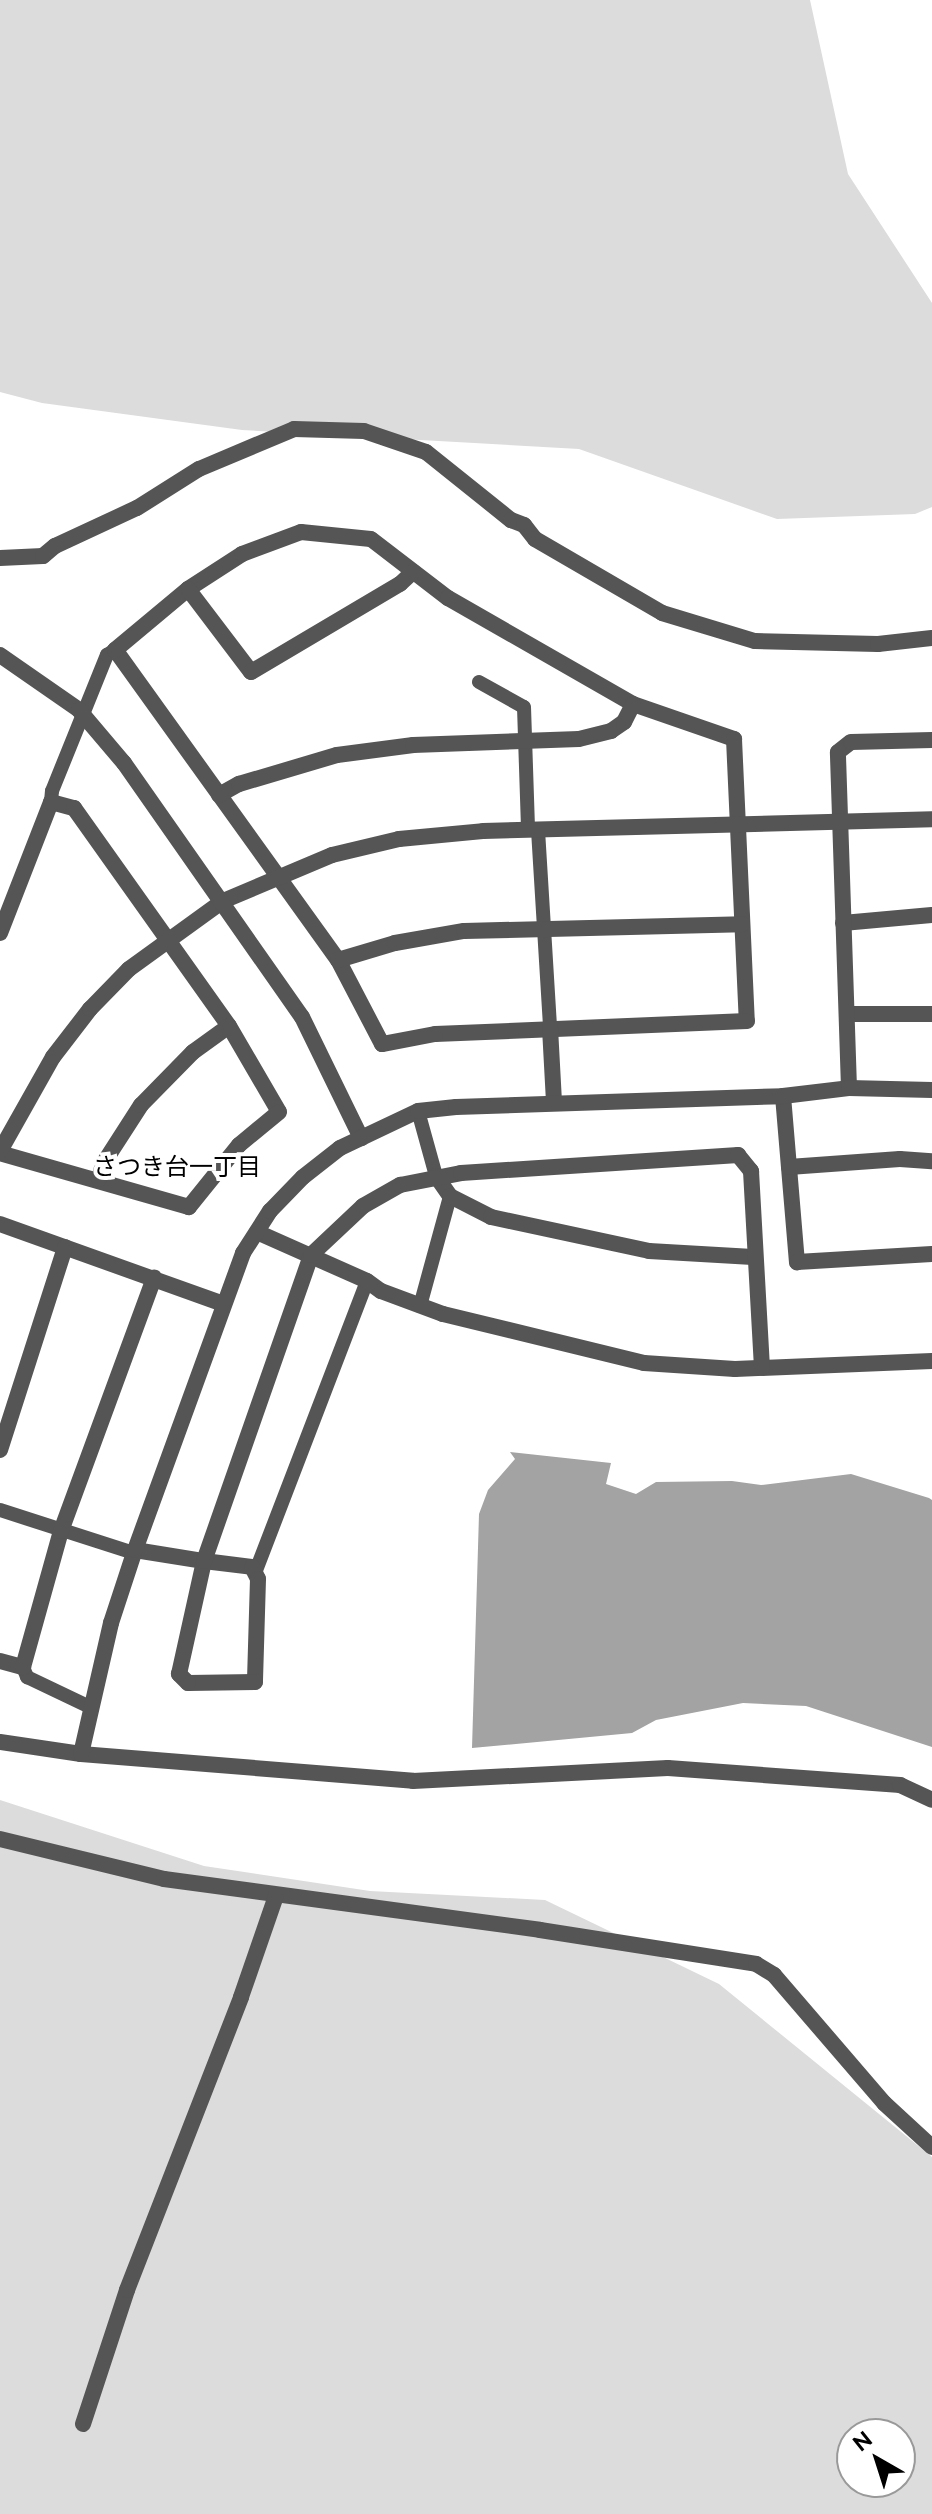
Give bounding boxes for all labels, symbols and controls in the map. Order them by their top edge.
district label: さつき台一丁目 [93,1153,261,1181]
north arrow [836,2418,916,2498]
text: N [847,2426,877,2456]

